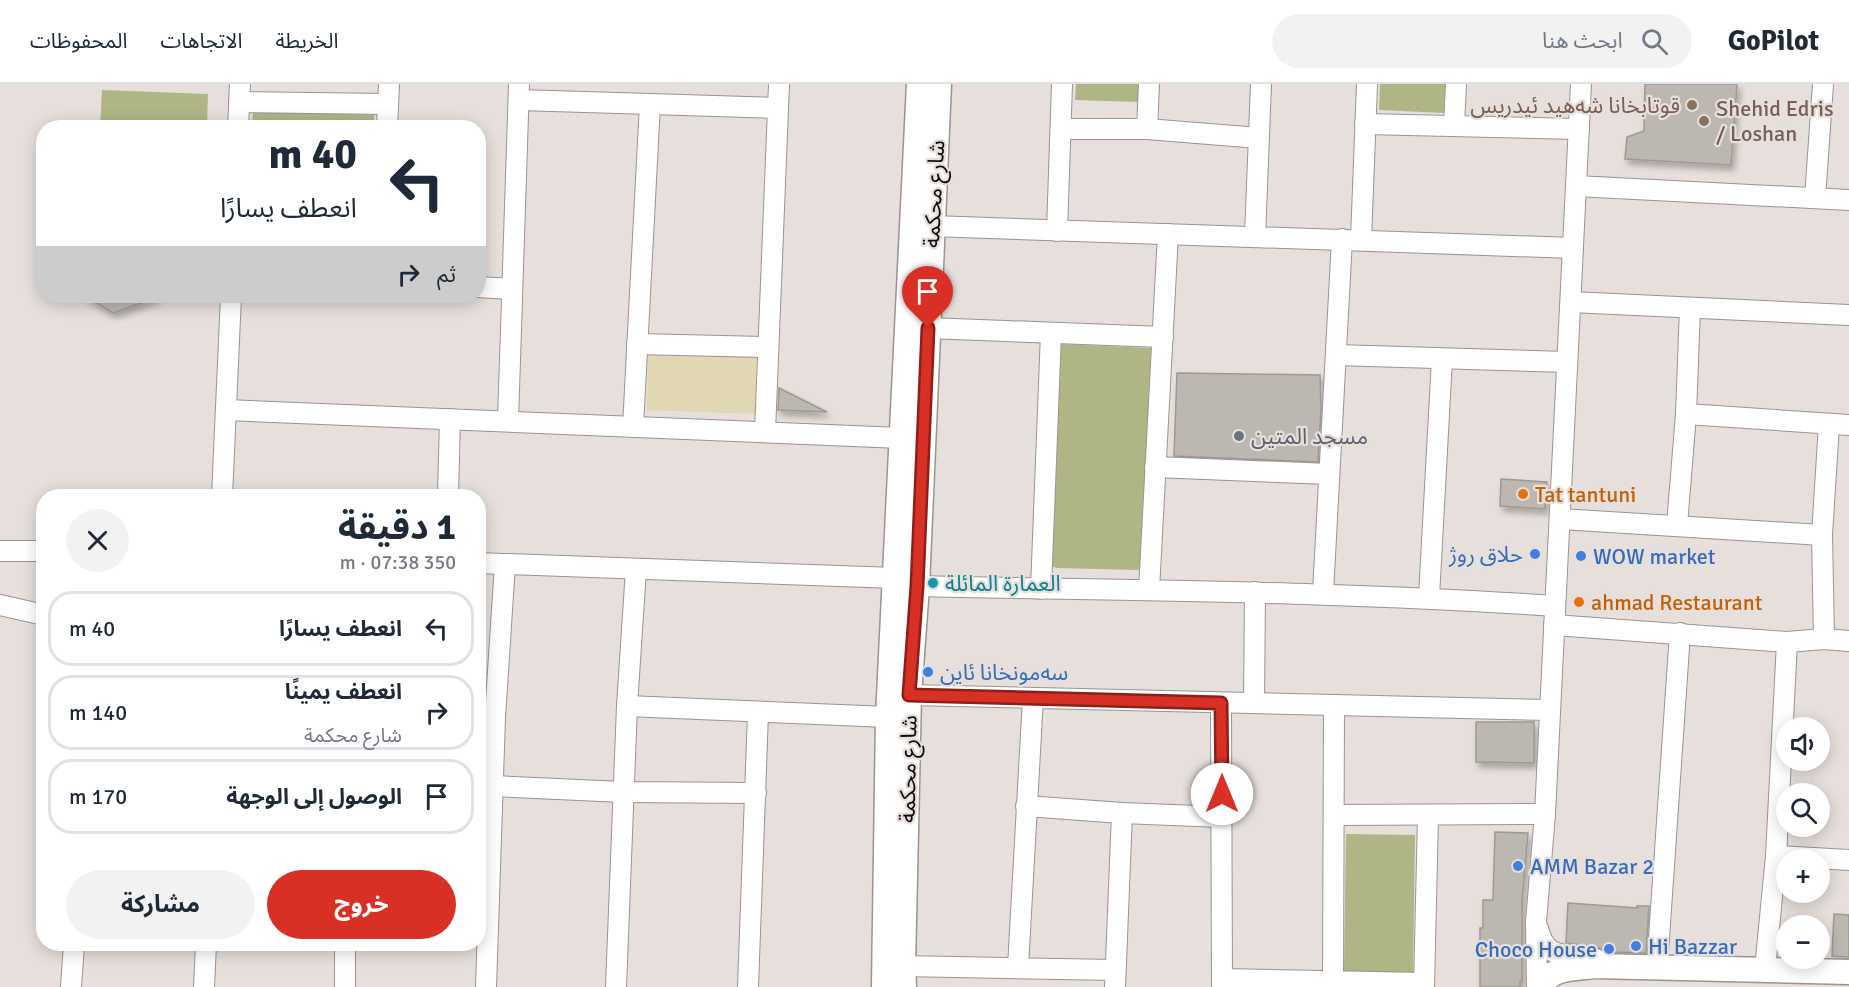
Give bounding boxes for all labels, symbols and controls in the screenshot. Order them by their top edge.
search box [1272,14,1692,68]
text: GoPilot [1728,24,1819,58]
icon: search [1638,25,1671,58]
text: ابحث هنا [1542,27,1623,54]
text: المحفوظات [30,28,127,54]
text: الاتجاهات [160,28,242,54]
text: الخريطة [275,28,338,54]
place label: قوتابخانا شەهید ئیدریس [1470,92,1680,119]
place label: Shehid Edris / Loshan [1716,95,1834,147]
marker: قوتابخانا شەهید ئیدریس [1685,98,1699,112]
marker: Shehid Edris / Loshan [1697,114,1711,128]
text: 40 m [268,129,357,180]
street label: شارع محكمة [918,139,953,249]
icon: left [378,144,456,222]
text: انعطف يسارًا [220,192,357,225]
icon: right [392,258,425,291]
text: ثم [437,261,456,288]
pin [902,266,953,328]
icon: arrive [911,275,944,308]
place label: مسجد المتين [1251,423,1368,450]
marker: مسجد المتين [1232,429,1246,443]
place label: Tat tantuni [1535,481,1636,508]
marker: Tat tantuni [1516,487,1530,501]
text: 1 دقيقة [338,505,456,550]
button: close [66,509,129,572]
place label: حلاق روژ [1448,541,1523,568]
place label: WOW market [1593,543,1716,570]
marker: حلاق روژ [1528,547,1542,561]
marker: WOW market [1574,549,1588,563]
text: 350 m · 07:38 [340,550,456,575]
place label: العمارة المائلة [945,570,1061,597]
marker: العمارة المائلة [926,576,940,590]
place label: ahmad Restaurant [1591,589,1763,616]
marker: ahmad Restaurant [1572,595,1586,609]
icon: left [420,612,453,645]
text: 40 m [69,615,115,642]
text: انعطف يسارًا [279,615,402,642]
place label: سەمونخانا ئاین [940,659,1068,686]
marker: سەمونخانا ئاین [921,665,935,679]
text: انعطف يمينًا [285,678,402,705]
icon: right [420,696,453,729]
text: 140 m [69,699,127,726]
street label: شارع محكمة [894,715,925,823]
map controls [1776,717,1830,969]
button: sound [1776,717,1830,771]
text: شارع محكمة [304,723,402,748]
position arrow [1190,762,1254,826]
icon: arrive [420,780,453,813]
text: 170 m [69,783,127,810]
text: الوصول إلى الوجهة [226,783,402,810]
button: search [1776,783,1830,837]
button: + [1776,849,1830,903]
place label: AMM Bazar 2 [1530,853,1654,880]
marker: AMM Bazar 2 [1511,859,1525,873]
button: مشاركة [66,870,255,939]
button: خروج [267,870,456,939]
button: − [1776,915,1830,969]
place label: Hi Bazzar [1648,933,1737,960]
place label: Choco House [1475,936,1597,963]
marker: Hi Bazzar [1629,939,1643,953]
marker: Choco House [1602,942,1616,956]

